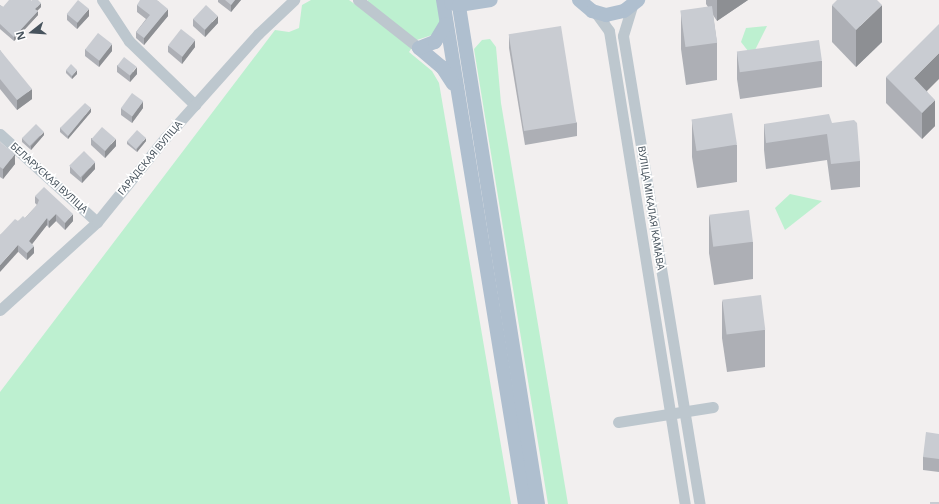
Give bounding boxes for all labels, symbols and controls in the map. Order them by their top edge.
north arrow [12,12,52,52]
text: N [12,29,29,42]
street label: ГАРАДСКАЯ ВУЛІЦА [115,118,185,198]
street label: БЕЛАРУСКАЯ ВУЛІЦА [8,140,90,216]
street label: ВУЛІЦА МІКАЛАЯ КАМАВА [635,145,667,271]

